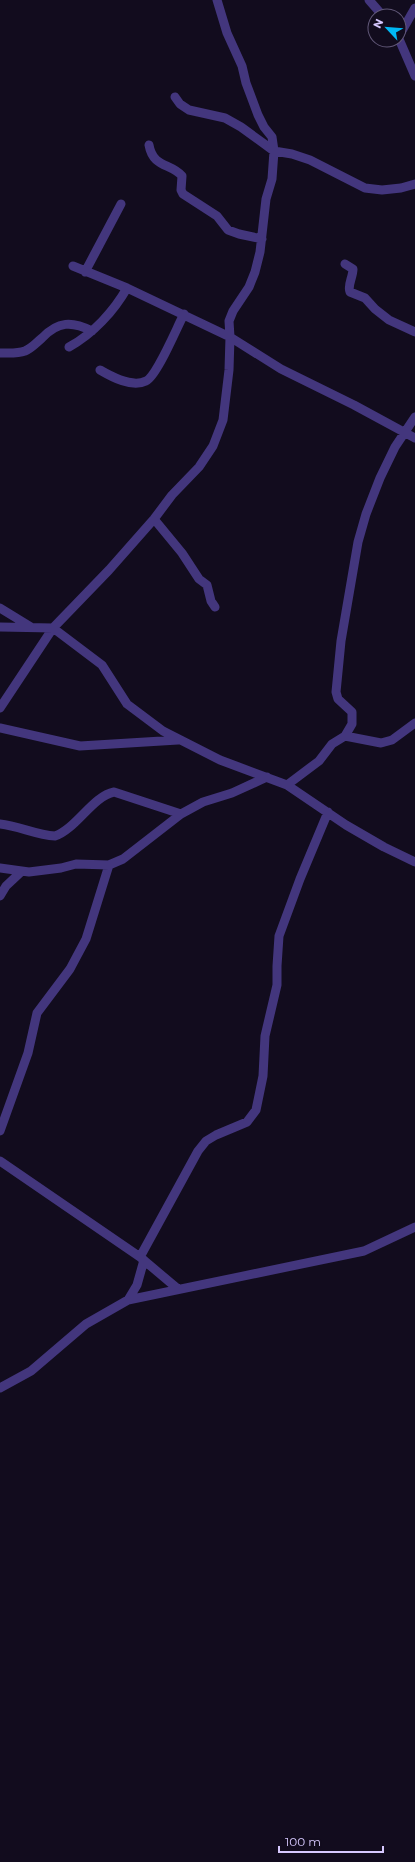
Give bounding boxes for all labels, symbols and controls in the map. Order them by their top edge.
north arrow [367,8,407,48]
text: N [370,17,386,31]
scale bar [279,1828,383,1854]
text: 100 m [285,1834,321,1849]

